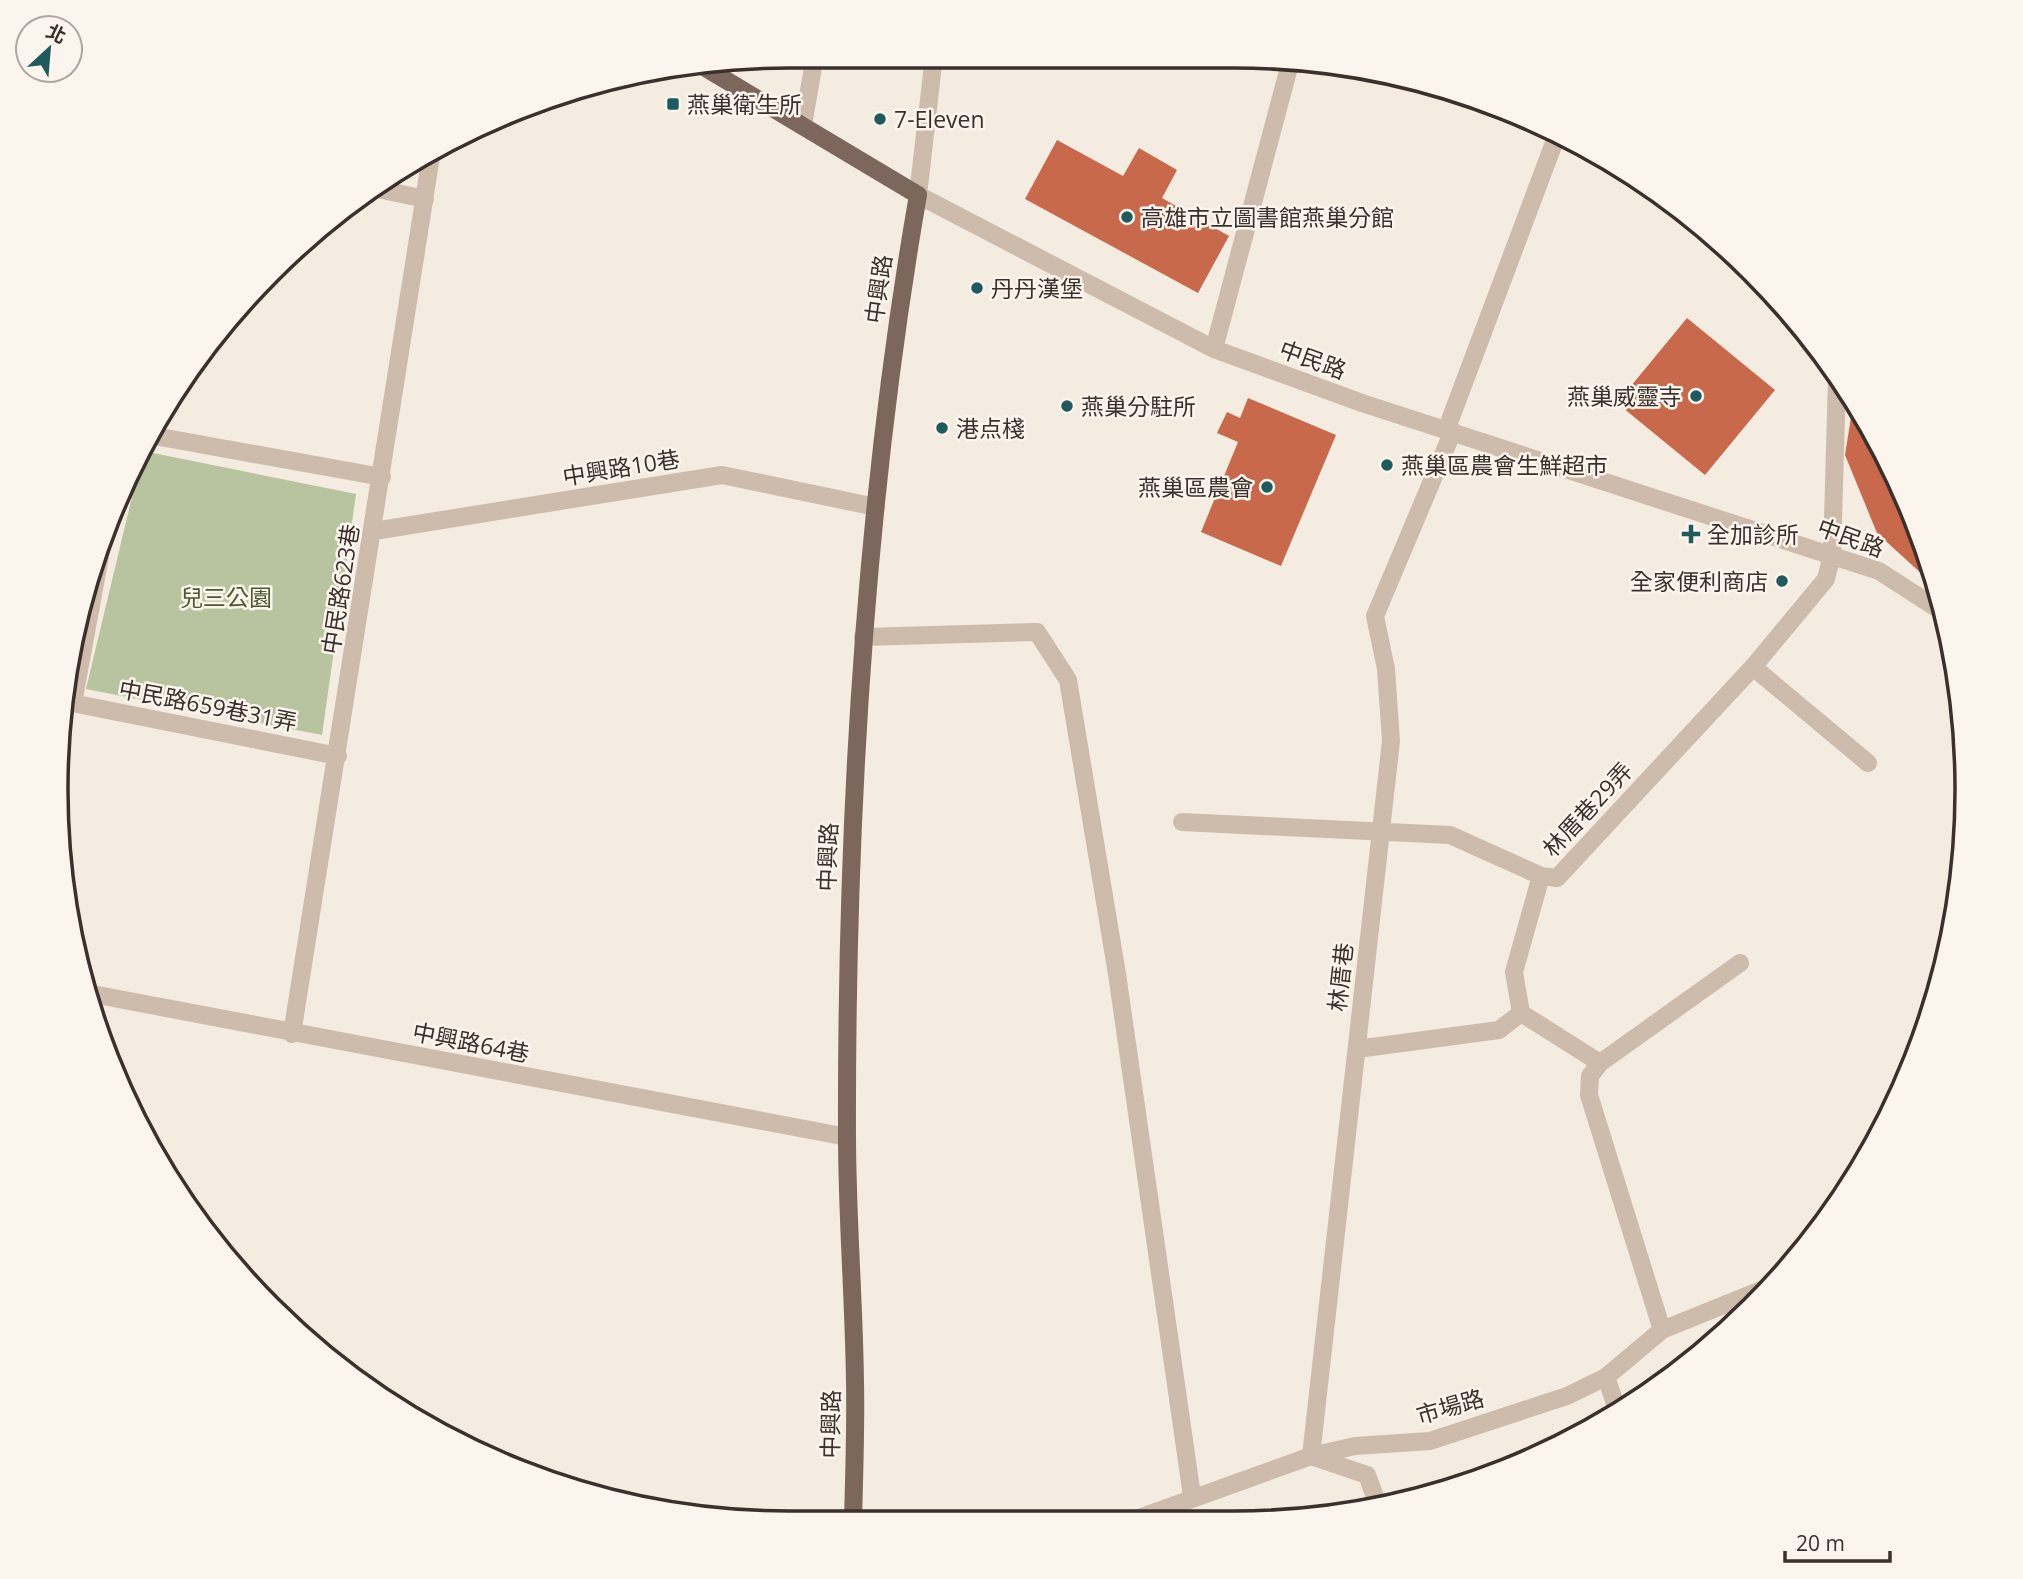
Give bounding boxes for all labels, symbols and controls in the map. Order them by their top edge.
north arrow [14,14,84,84]
text: 北 [42,18,71,50]
place label: 燕巢衛生所 [687,88,802,120]
marker: 燕巢衛生所 [665,96,681,112]
place label: 7-Eleven [894,103,985,135]
marker: 7-Eleven [872,111,888,127]
place label: 高雄市立圖書館燕巢分館 [1141,201,1394,233]
marker: 高雄市立圖書館燕巢分館 [1119,209,1135,225]
street label: 中興路 [857,253,899,325]
place label: 丹丹漢堡 [991,272,1083,304]
marker: 丹丹漢堡 [969,280,985,296]
street label: 中民路 [1275,332,1351,386]
place label: 燕巢威靈寺 [1567,380,1682,412]
marker: 燕巢威靈寺 [1688,388,1704,404]
place label: 燕巢分駐所 [1081,390,1196,422]
marker: 燕巢分駐所 [1059,398,1075,414]
place label: 港点棧 [956,412,1025,444]
marker: 港点棧 [934,420,950,436]
street label: 中興路10巷 [560,442,682,492]
place label: 燕巢區農會生鮮超市 [1401,449,1608,481]
marker: 燕巢區農會生鮮超市 [1379,457,1395,473]
place label: 燕巢區農會 [1138,471,1253,503]
marker: 燕巢區農會 [1259,479,1275,495]
street label: 中民路 [1813,510,1889,564]
place label: 全加診所 [1707,518,1799,550]
street label: 中民路623巷 [314,522,366,656]
marker: 全加診所 [1681,524,1701,544]
place label: 全家便利商店 [1630,565,1768,597]
marker: 全家便利商店 [1774,573,1790,589]
park label: 兒三公園 [180,581,272,613]
street label: 中民路659巷31弄 [116,672,300,738]
street label: 林厝巷29弄 [1535,755,1639,863]
street label: 中興路 [810,822,844,892]
street label: 林厝巷 [1320,941,1360,1013]
street label: 中興路64巷 [410,1015,532,1069]
street label: 市場路 [1412,1381,1488,1431]
street label: 中興路 [813,1389,847,1459]
scale bar [1785,1520,1890,1564]
text: 20 m [1796,1529,1845,1557]

